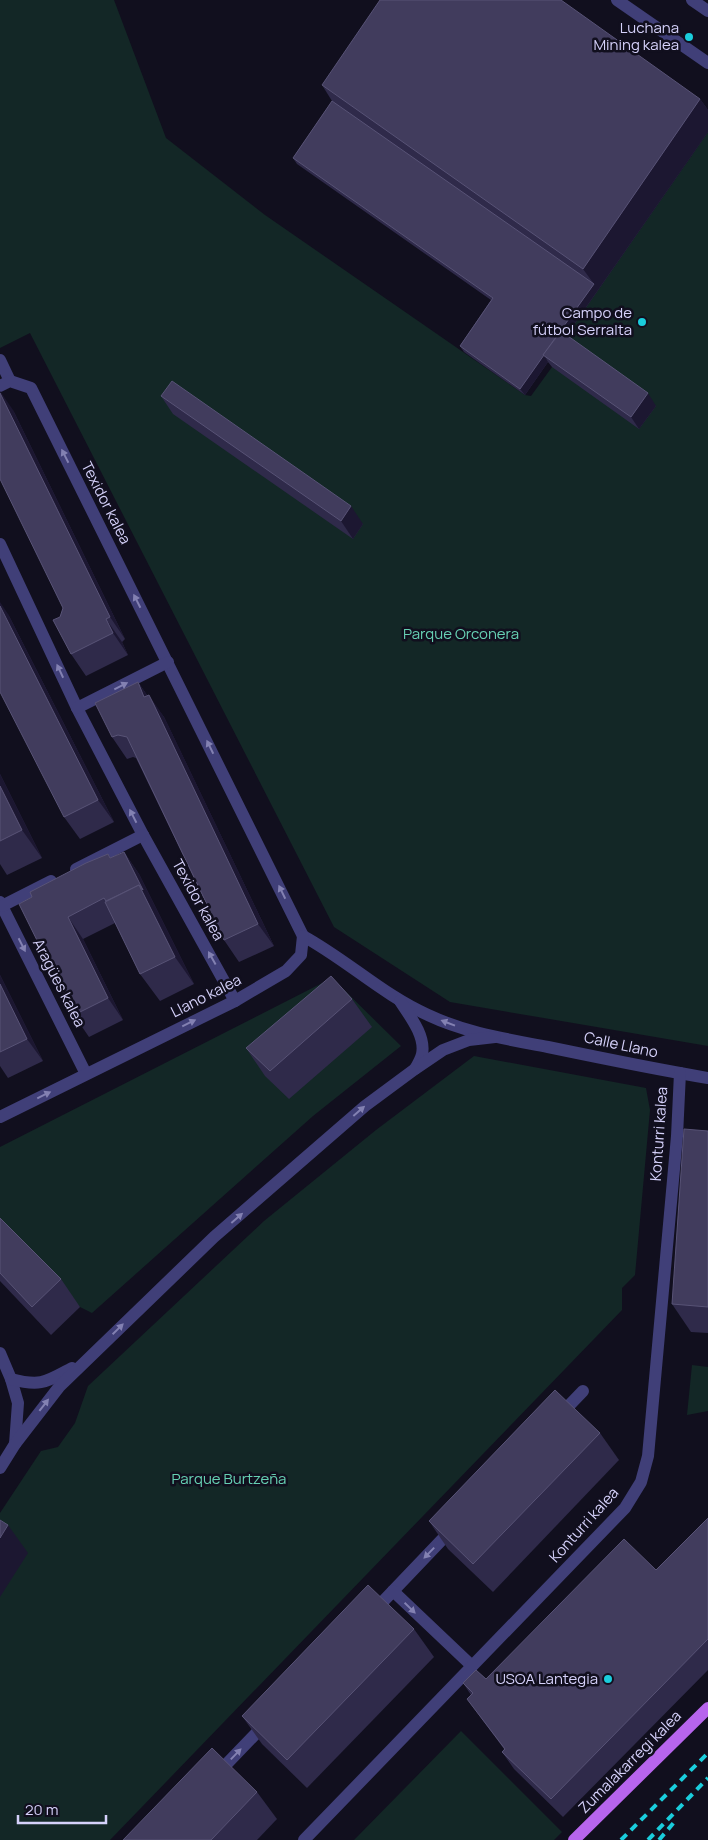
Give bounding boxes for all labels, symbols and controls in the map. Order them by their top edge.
place label: Luchana Mining kalea [593,17,679,55]
marker: Luchana Mining kalea [683,31,695,43]
place label: Campo de fútbol Serralta [533,302,632,340]
marker: Campo de fútbol Serralta [636,316,648,328]
one-way arrow [61,449,69,463]
street label: Texidor kalea [77,458,136,548]
one-way arrow [133,594,141,608]
park label: Parque Orconera [403,623,519,644]
one-way arrow [56,664,64,678]
one-way arrow [114,682,128,690]
one-way arrow [206,740,214,754]
one-way arrow [129,809,137,823]
street label: Texidor kalea [167,855,229,944]
one-way arrow [278,885,286,900]
street label: Aragües kalea [28,935,91,1031]
one-way arrow [18,938,26,953]
one-way arrow [208,951,217,965]
street label: Llano kalea [167,969,245,1022]
one-way arrow [182,1019,197,1028]
one-way arrow [441,1019,455,1027]
street label: Calle Llano [582,1026,660,1063]
street label: Konturri kalea [645,1086,672,1182]
one-way arrow [37,1091,51,1099]
one-way arrow [353,1105,365,1117]
one-way arrow [230,1212,243,1223]
one-way arrow [112,1323,124,1335]
one-way arrow [39,1399,50,1412]
park label: Parque Burtzeña [172,1468,286,1489]
street label: Konturri kalea [544,1483,623,1567]
one-way arrow [423,1547,435,1559]
one-way arrow [404,1601,416,1613]
place label: USOA Lantegia [496,1668,598,1689]
marker: USOA Lantegia [602,1673,614,1685]
street label: Zumalakarregi kalea [573,1705,686,1818]
one-way arrow [230,1749,242,1761]
scale bar [18,1792,105,1824]
text: 20 m [25,1799,58,1820]

